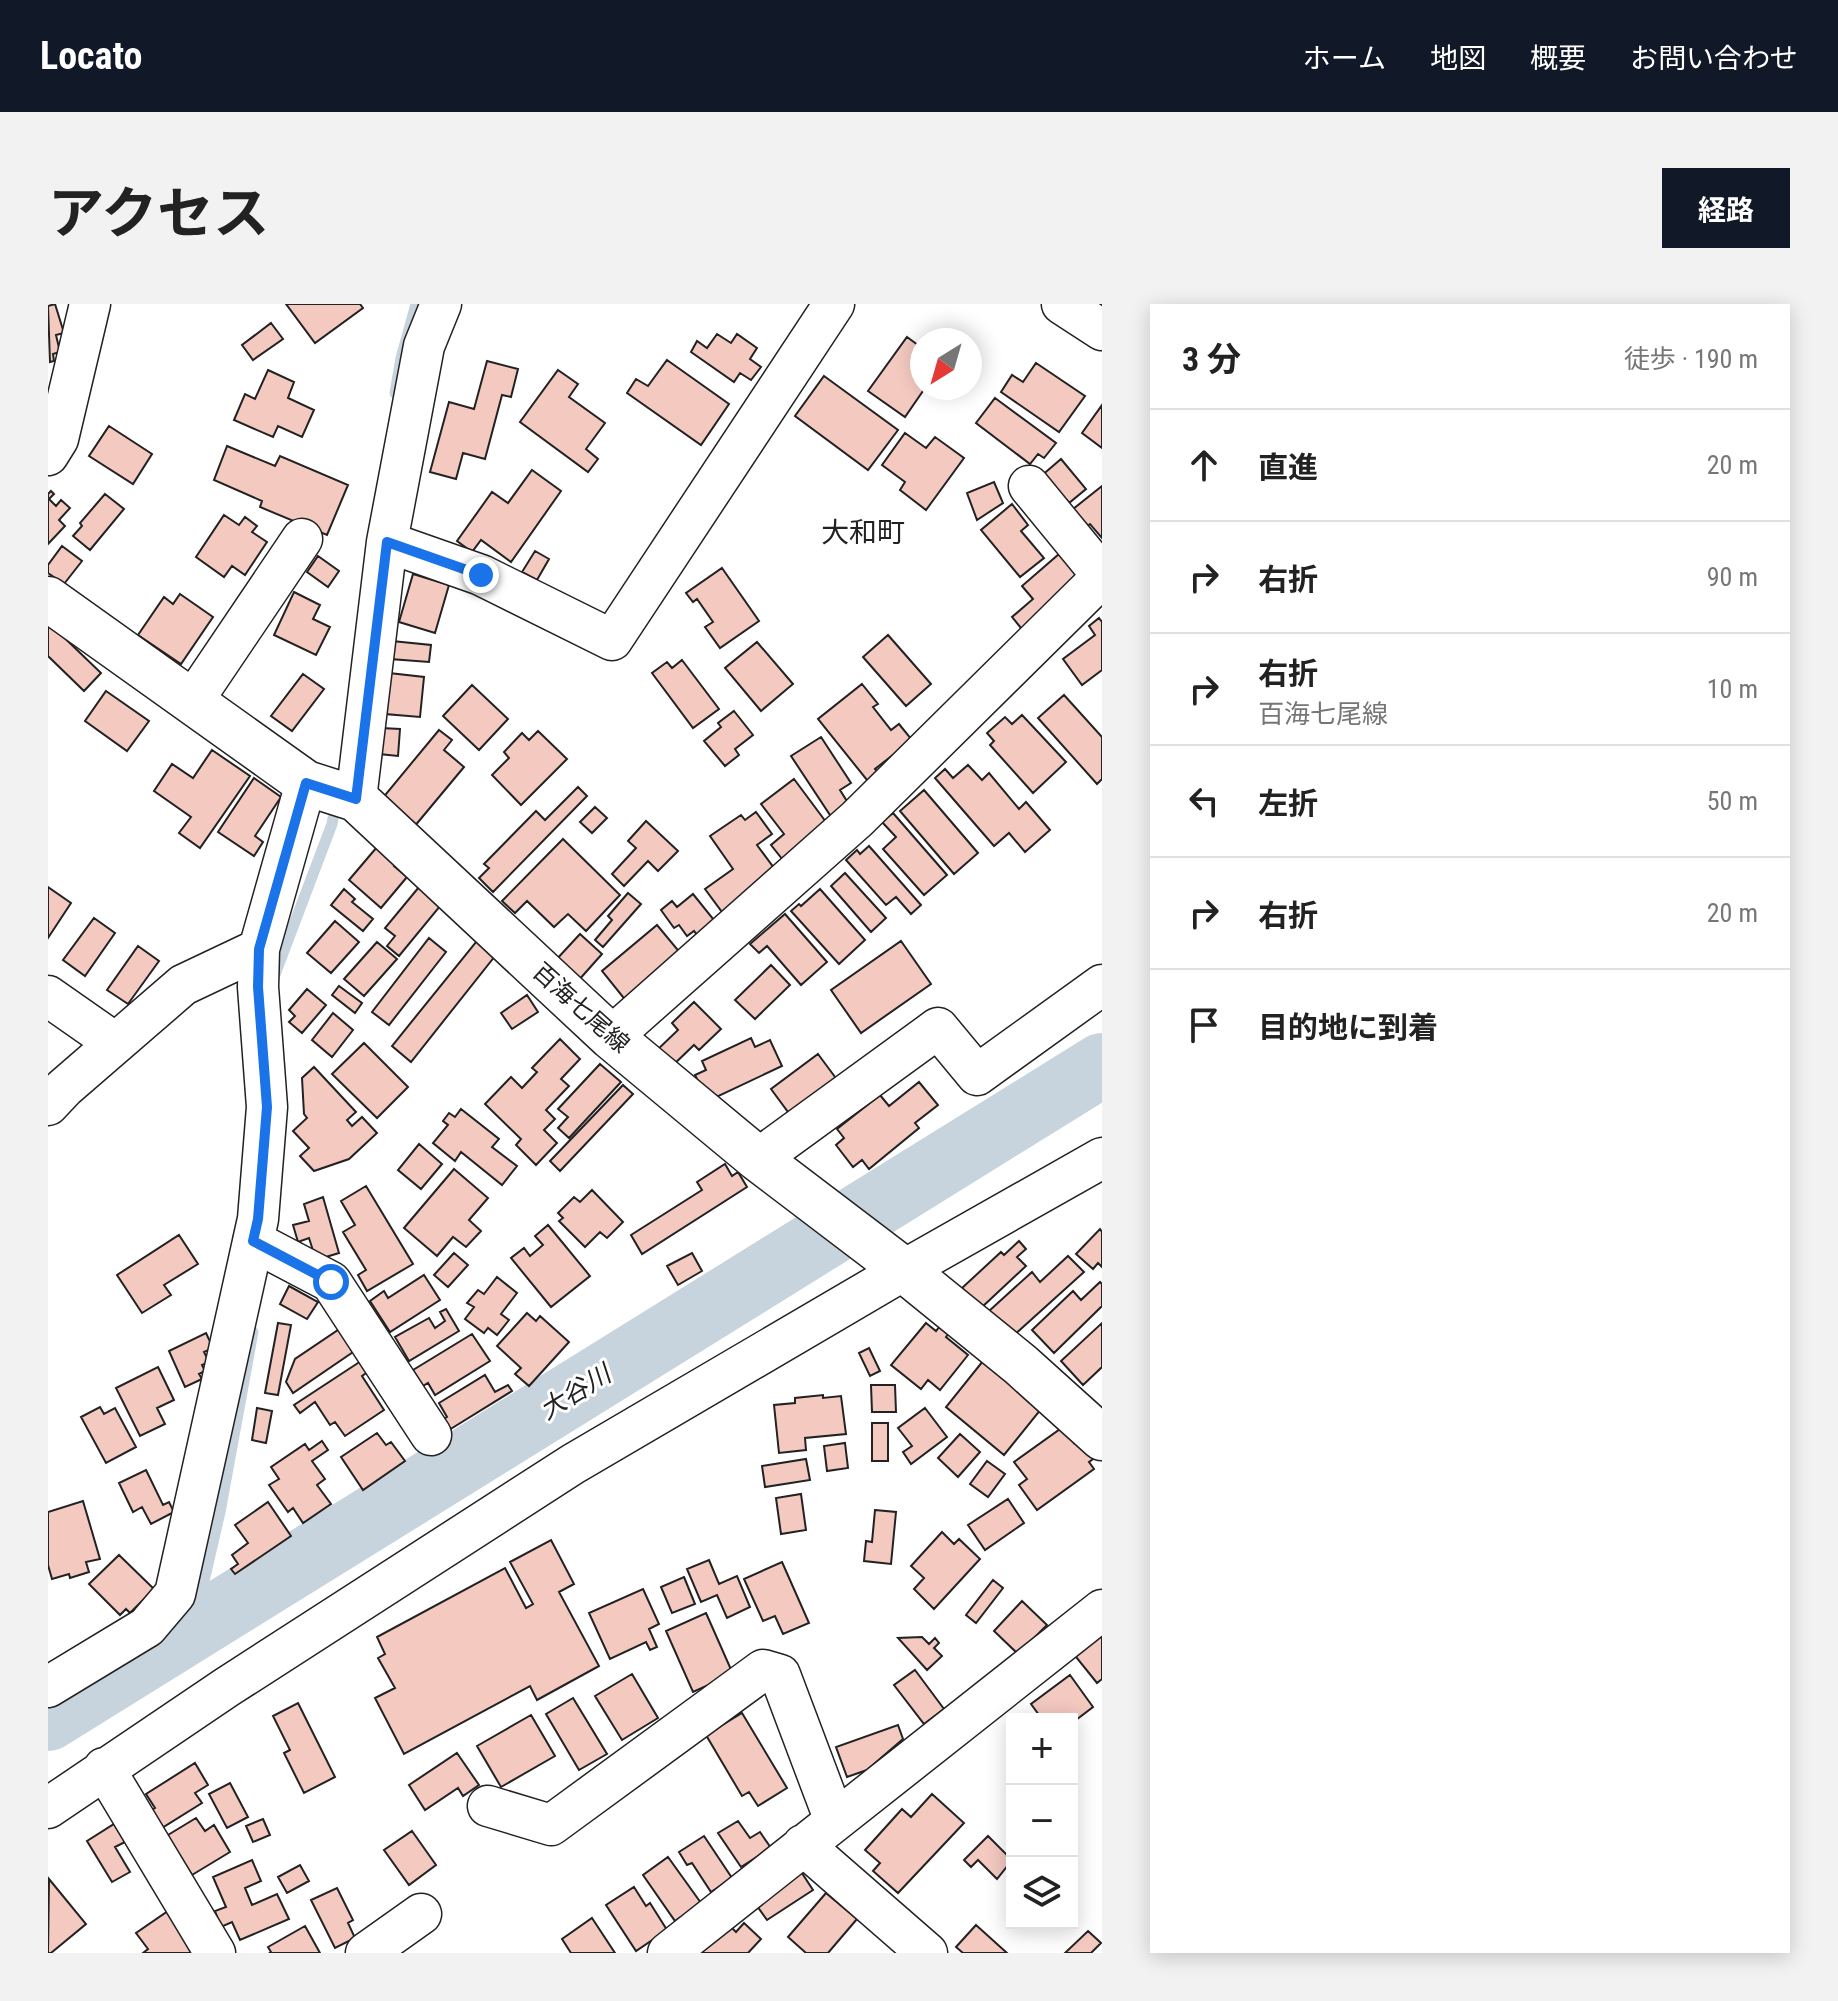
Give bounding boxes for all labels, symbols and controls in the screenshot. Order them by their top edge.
text: Locato [40,34,142,78]
text: ホーム [1303,42,1386,75]
text: 地図 [1430,42,1486,75]
text: 概要 [1530,42,1586,75]
text: お問い合わせ [1630,42,1798,75]
button: 経路 [1662,168,1790,248]
text: アクセス [48,181,269,247]
north arrow [910,328,982,400]
text: 3 分 [1182,339,1241,379]
text: 徒歩 · 190 m [1624,344,1758,374]
icon: ahead [1182,443,1226,487]
text: 直進 [1258,450,1318,485]
text: 20 m [1707,450,1758,480]
district label: 大和町 [821,516,905,549]
icon: right [1182,555,1226,599]
route end [463,557,499,593]
text: 右折 [1258,562,1318,597]
text: 90 m [1707,562,1758,592]
text: 右折 [1258,656,1318,691]
icon: right [1182,667,1226,711]
text: 10 m [1707,674,1758,704]
text: 百海七尾線 [1258,699,1388,729]
icon: left [1182,779,1226,823]
text: 左折 [1258,786,1318,821]
text: 50 m [1707,786,1758,816]
icon: right [1182,891,1226,935]
text: 右折 [1258,898,1318,933]
text: 20 m [1707,898,1758,928]
street label: 百海七尾線 [527,957,635,1059]
icon: arrive [1182,1003,1226,1047]
text: 目的地に到着 [1258,1010,1438,1045]
route start [313,1264,349,1300]
water label: 大谷川 [534,1357,619,1425]
map controls [1006,1713,1078,1929]
button: + [1006,1713,1078,1785]
button: − [1006,1785,1078,1857]
button: layers [1006,1857,1078,1929]

